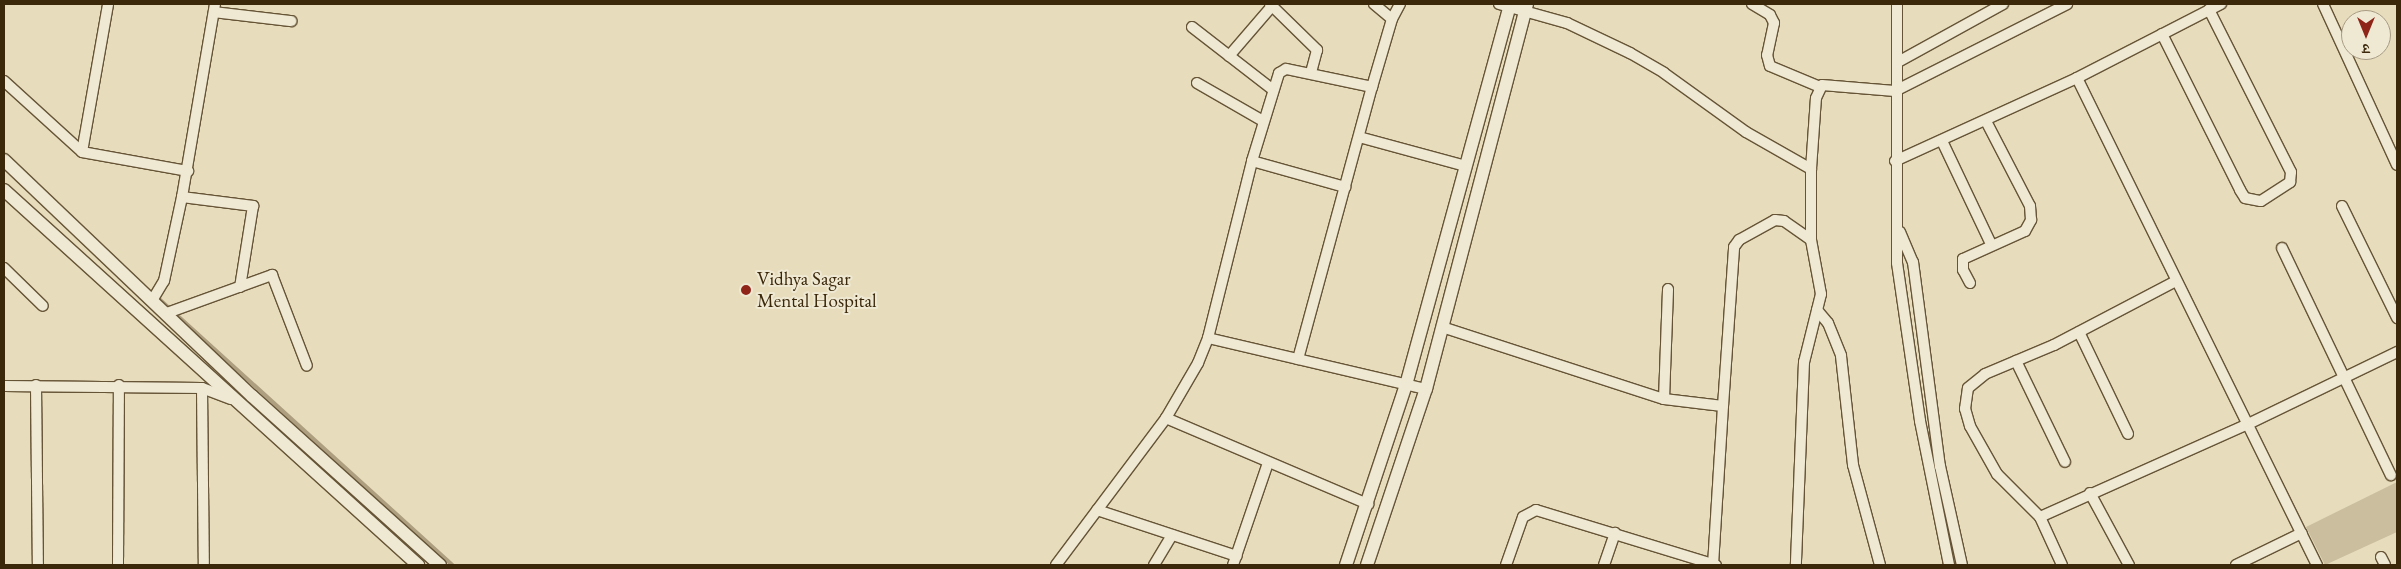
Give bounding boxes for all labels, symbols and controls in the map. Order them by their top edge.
north arrow [2341,10,2391,60]
text: उ [2362,40,2370,58]
place label: Vidhya Sagar Mental Hospital [757,268,877,312]
marker: Vidhya Sagar Mental Hospital [739,283,753,297]

